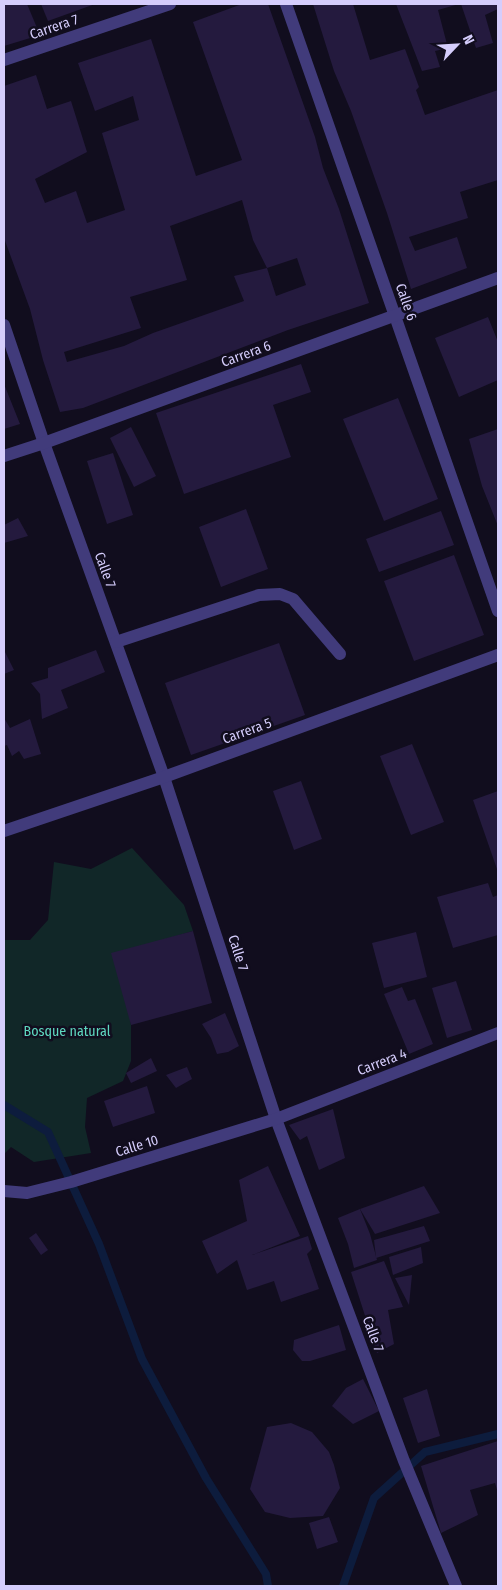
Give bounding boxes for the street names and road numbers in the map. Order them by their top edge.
street label: Carrera 7 [27,11,81,43]
street label: Calle 6 [392,281,420,323]
street label: Carrera 6 [219,337,273,371]
street label: Calle 7 [91,550,119,591]
street label: Carrera 5 [220,714,274,748]
street label: Calle 7 [224,933,252,973]
street label: Carrera 4 [355,1045,409,1079]
street label: Calle 10 [113,1131,161,1161]
street label: Calle 7 [359,1314,387,1355]

